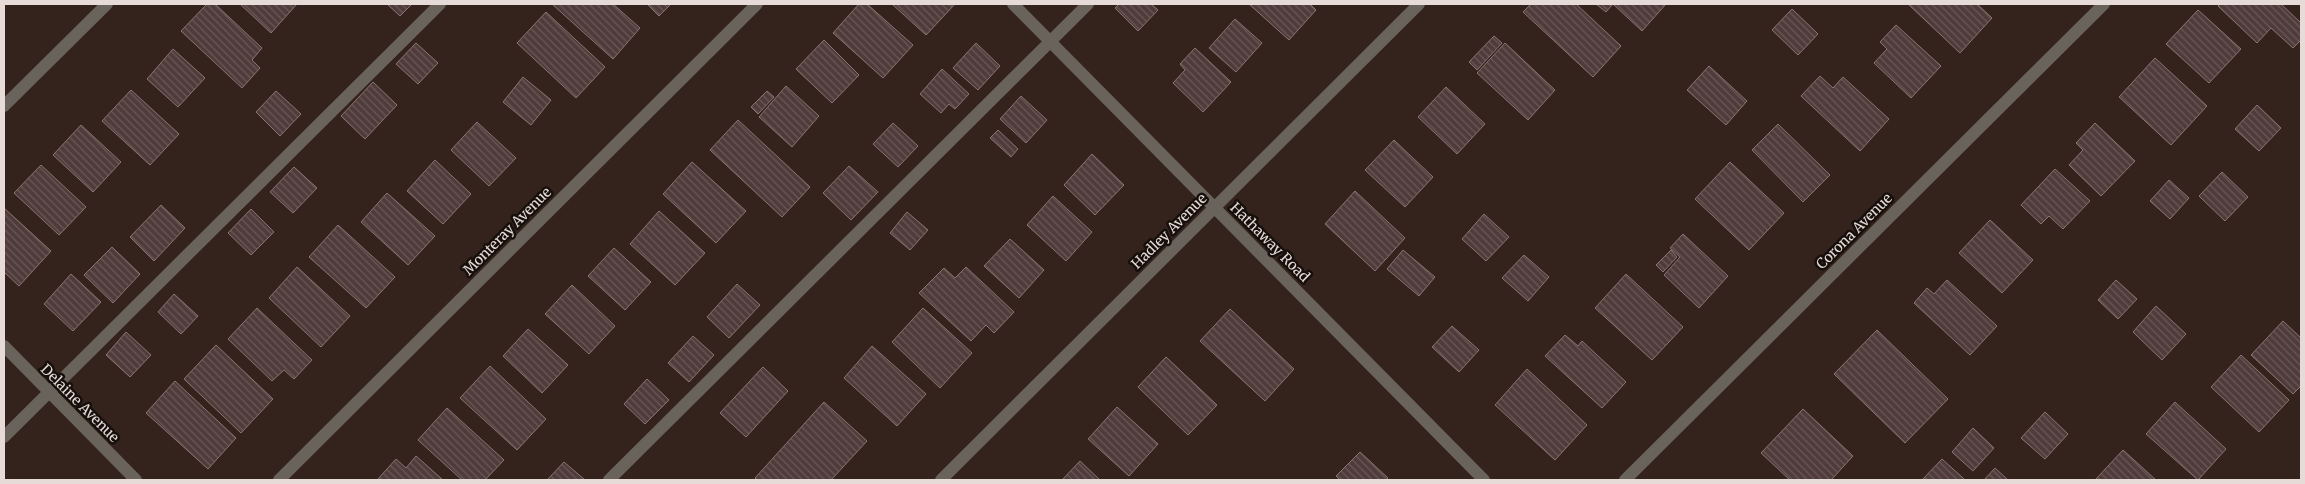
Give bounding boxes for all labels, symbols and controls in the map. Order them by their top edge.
street label: Monteray Avenue [459,183,555,279]
street label: Hadley Avenue [1127,189,1211,273]
street label: Corona Avenue [1812,189,1896,273]
street label: Hathaway Road [1226,198,1314,286]
street label: Delaine Avenue [37,360,123,446]

